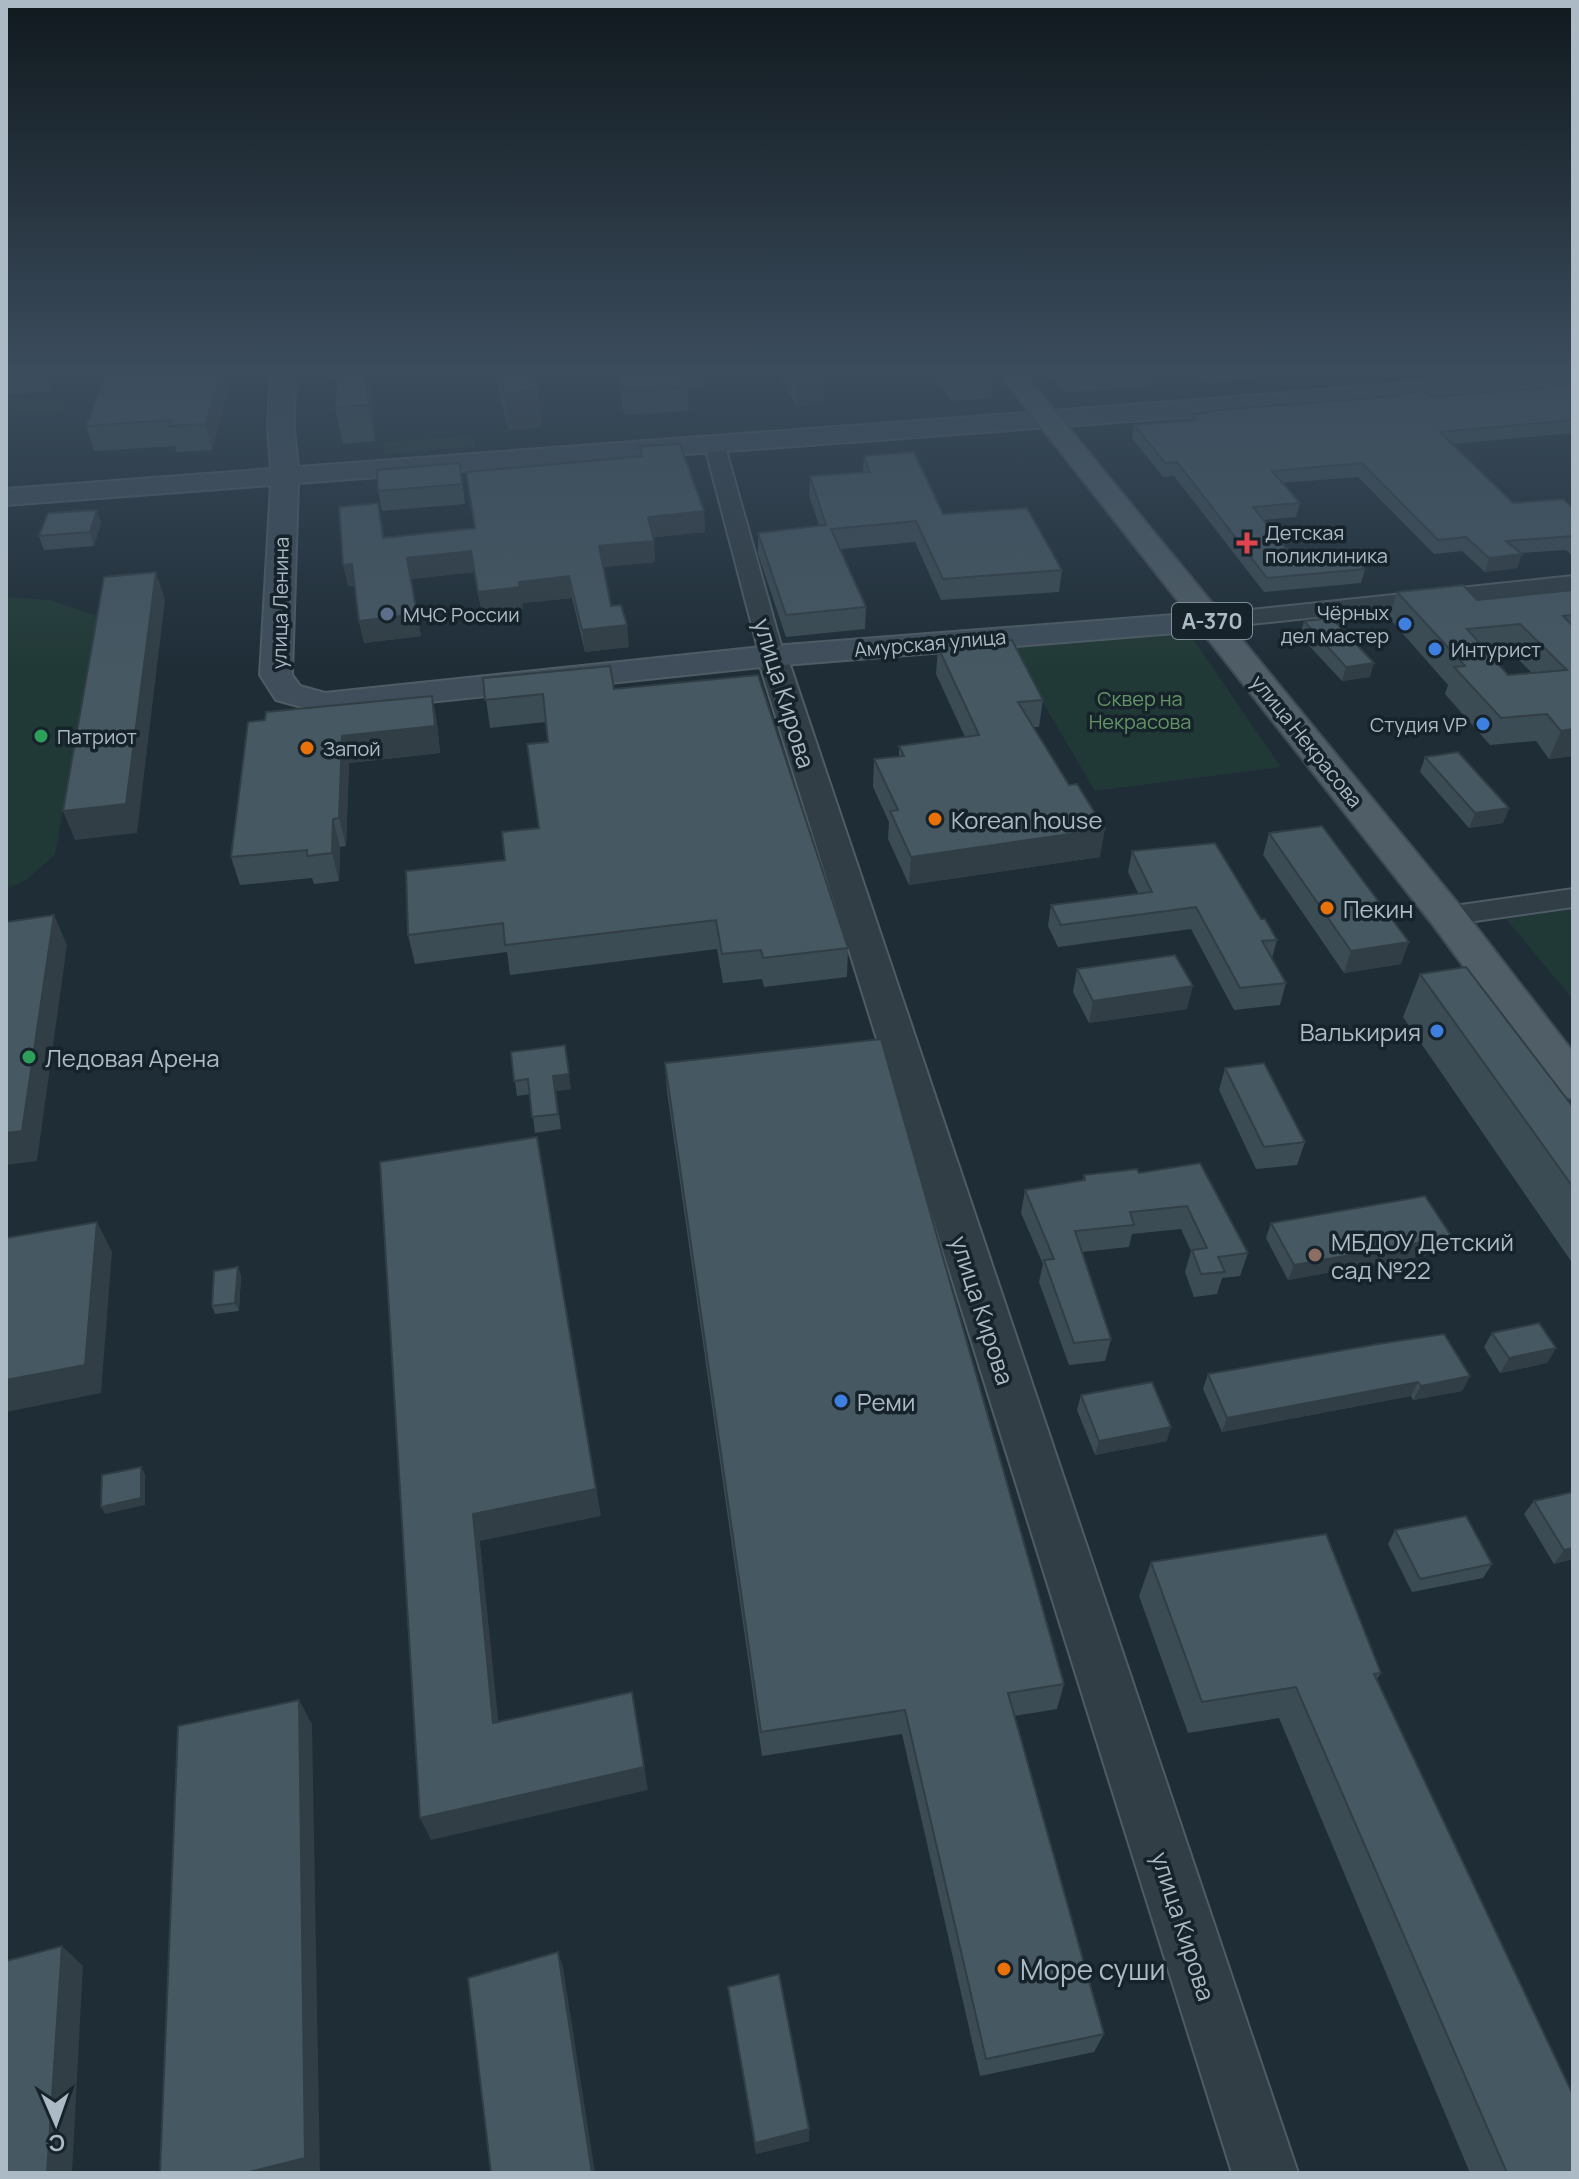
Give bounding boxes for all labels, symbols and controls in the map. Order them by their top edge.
place label: Детская поликлиника [1265,519,1388,569]
marker: Детская поликлиника [1236,532,1258,554]
street label: улица Ленина [265,537,295,669]
place label: Чёрных дел мастер [1280,599,1389,649]
place label: МЧС России [403,601,520,628]
road number: А-370 [1172,603,1252,639]
marker: МЧС России [378,605,396,623]
street label: улица Кирова [747,614,823,772]
marker: Чёрных дел мастер [1396,615,1414,633]
street label: Амурская улица [853,623,1007,663]
place label: Интурист [1451,636,1541,663]
marker: Интурист [1426,640,1444,658]
street label: улица Некрасова [1245,669,1369,813]
park label: Сквер на Некрасова [1089,685,1191,735]
place label: Студия VP [1370,711,1467,738]
marker: Студия VP [1474,715,1492,733]
place label: Патриот [57,723,137,750]
marker: Патриот [32,727,50,745]
place label: Запой [323,735,381,762]
marker: Запой [298,739,316,757]
place label: Korean house [951,803,1102,836]
marker: Korean house [926,810,944,828]
place label: Пекин [1343,892,1413,925]
marker: Пекин [1318,899,1336,917]
place label: Валькирия [1300,1015,1421,1048]
marker: Валькирия [1428,1022,1446,1040]
place label: Ледовая Арена [45,1041,220,1074]
marker: Ледовая Арена [20,1048,38,1066]
place label: МБДОУ Детский сад №22 [1331,1225,1514,1286]
street label: улица Кирова [943,1231,1023,1389]
marker: МБДОУ Детский сад №22 [1306,1246,1324,1264]
place label: Реми [857,1385,915,1418]
marker: Реми [832,1392,850,1410]
street label: улица Кирова [1144,1847,1224,2005]
place label: Море суши [1020,1950,1166,1988]
marker: Море суши [995,1960,1013,1978]
north arrow [16,2083,96,2163]
text: С [48,2128,65,2158]

